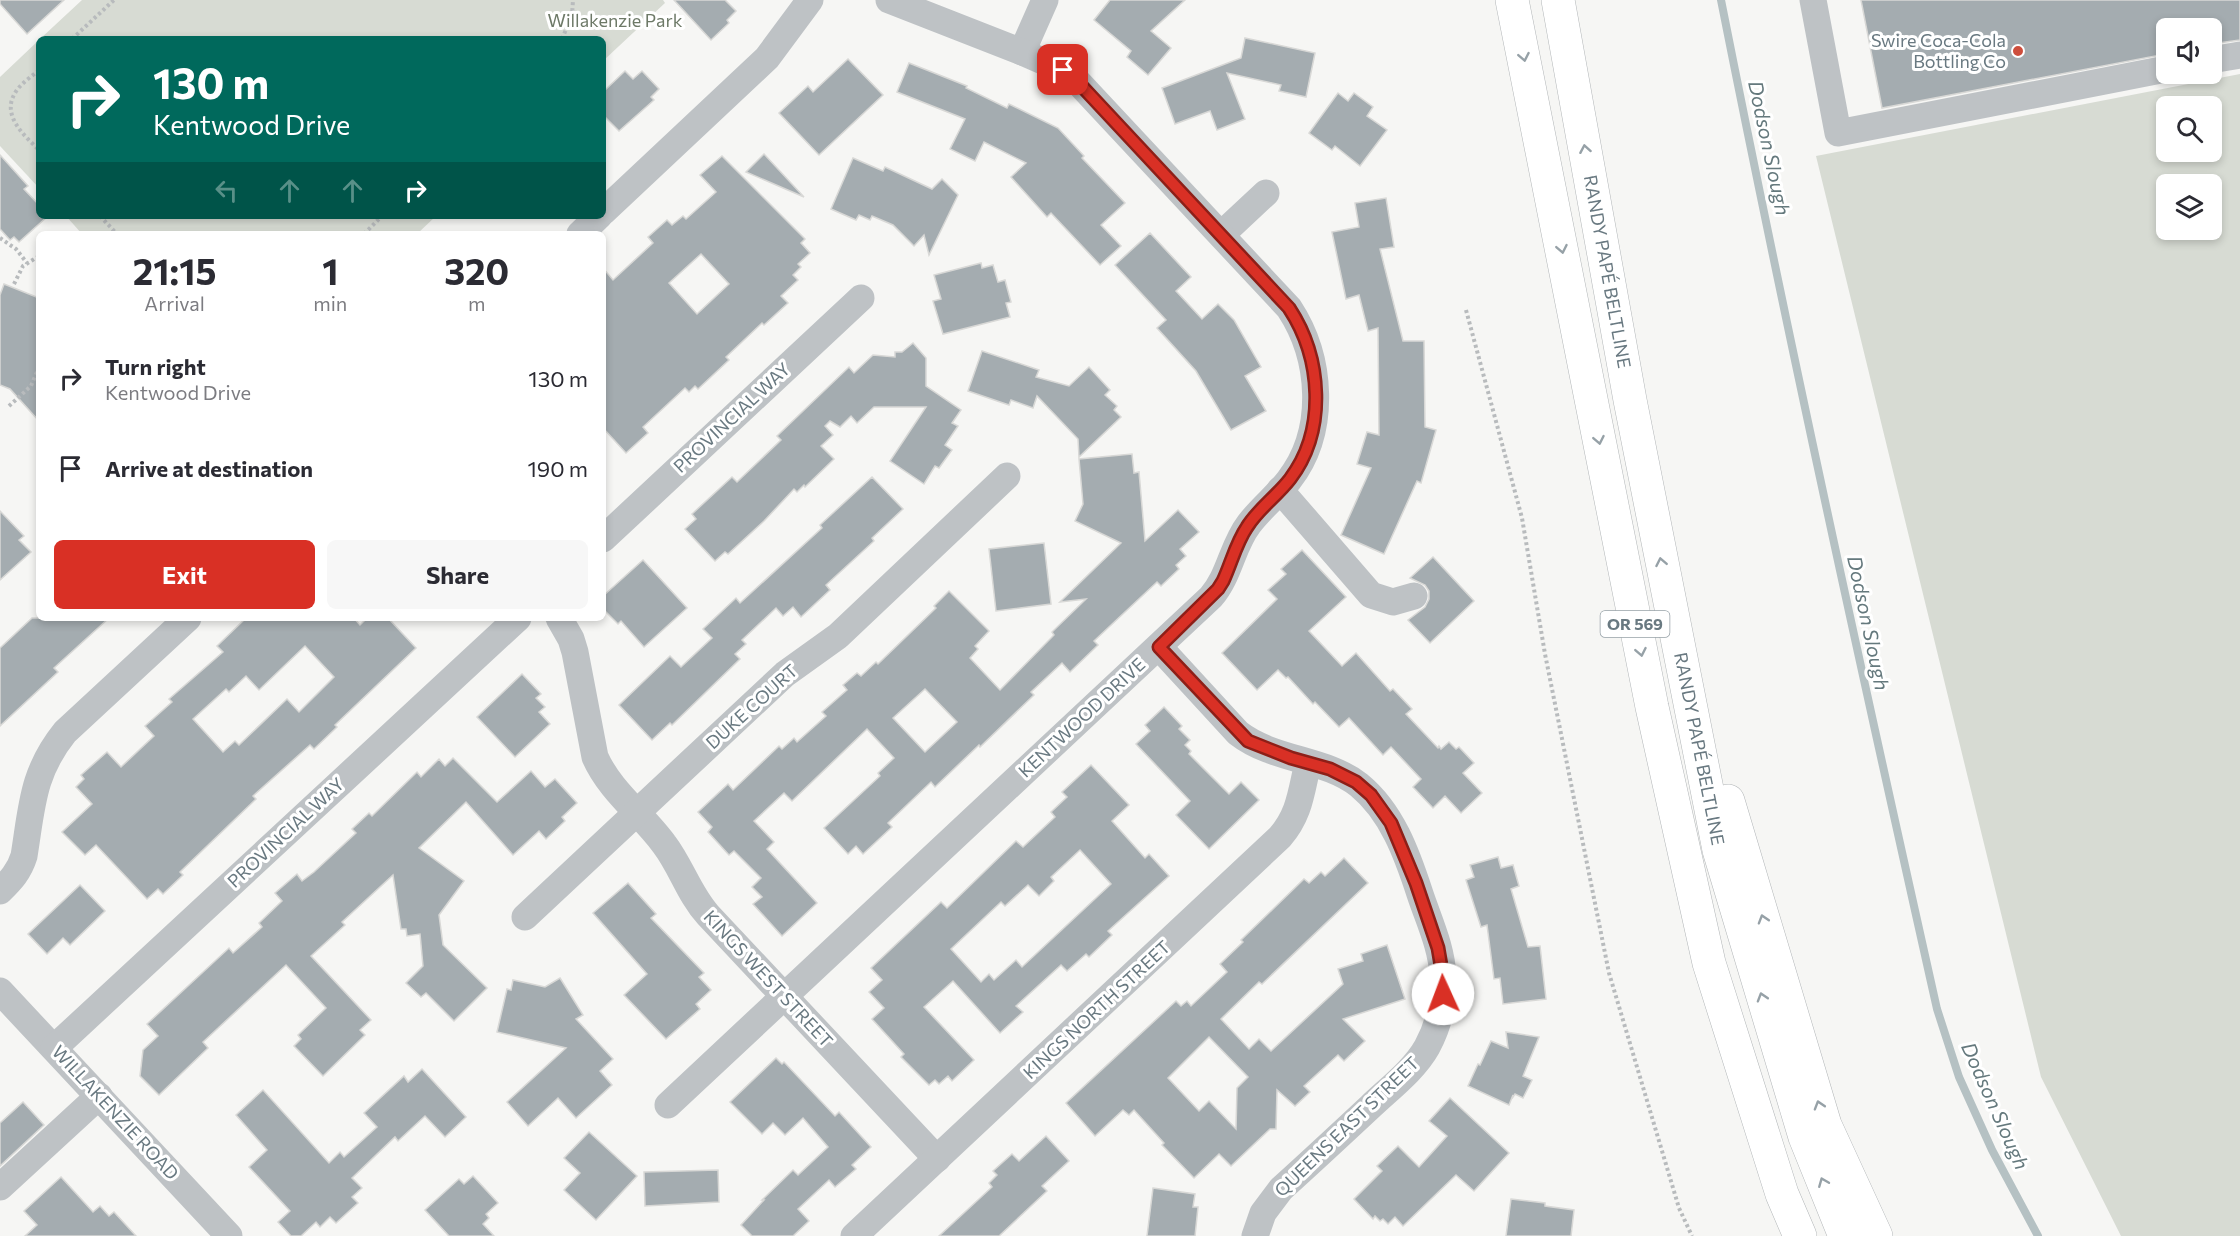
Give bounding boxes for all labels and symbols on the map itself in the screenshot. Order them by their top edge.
park label: Willakenzie Park [548,9,683,31]
place label: Swire Coca-Cola Bottling Co [1871,29,2006,72]
pin [1037,44,1088,95]
marker: Swire Coca-Cola Bottling Co [2011,44,2025,58]
one-way arrow [1517,52,1530,62]
water label: Dodson Slough [1744,78,1796,217]
one-way arrow [1579,144,1592,154]
street label: RANDY PAPÉ BELTLINE [1580,173,1636,370]
one-way arrow [1555,243,1568,253]
street label: PROVINCIAL WAY [668,357,794,477]
one-way arrow [1592,435,1605,445]
water label: Dodson Slough [1843,553,1895,692]
one-way arrow [1655,557,1668,567]
road number: OR 569 [1600,611,1670,637]
one-way arrow [1634,647,1647,657]
street label: RANDY PAPÉ BELTLINE [1670,650,1730,847]
street label: KENTWOOD DRIVE [1013,653,1149,782]
street label: DUKE COURT [701,659,802,753]
street label: PROVINCIAL WAY [222,772,348,892]
street label: KINGS WEST STREET [700,905,838,1051]
one-way arrow [1758,914,1770,924]
street label: KINGS NORTH STREET [1018,935,1174,1083]
position arrow [1411,962,1475,1026]
one-way arrow [1757,992,1769,1003]
water label: Dodson Slough [1957,1038,2035,1173]
street label: WILLAKENZIE ROAD [48,1041,184,1184]
street label: QUEENS EAST STREET [1270,1052,1423,1201]
one-way arrow [1814,1100,1826,1111]
one-way arrow [1818,1177,1830,1188]

